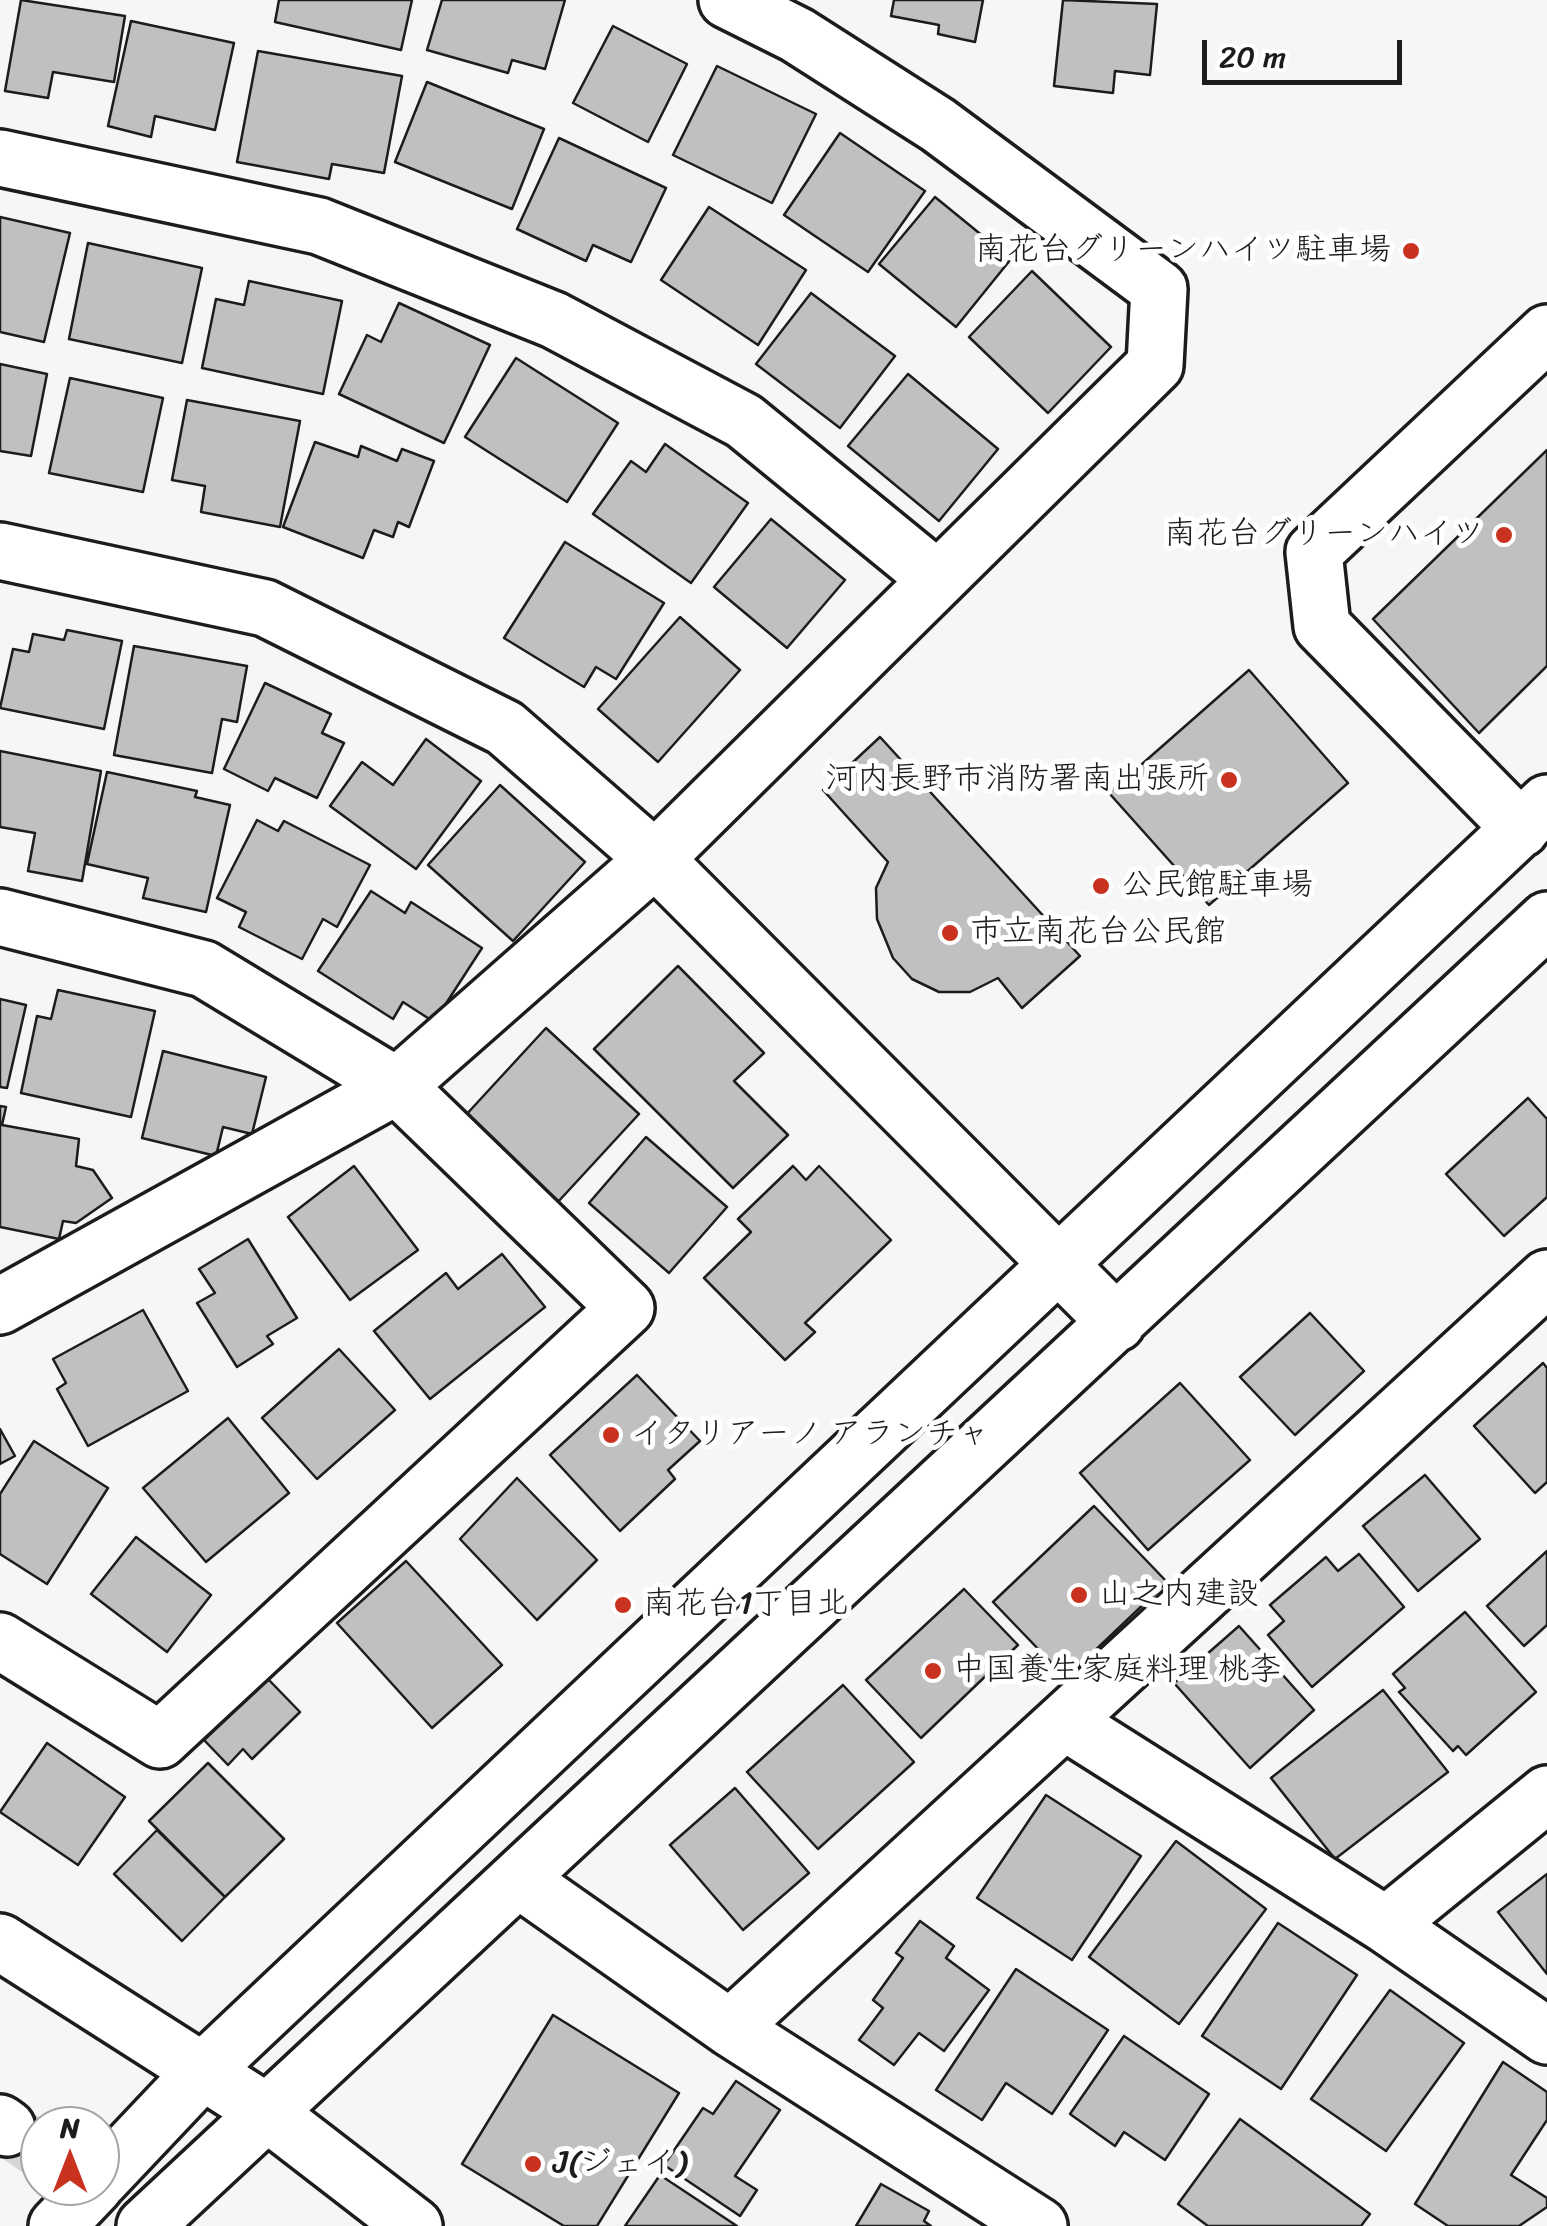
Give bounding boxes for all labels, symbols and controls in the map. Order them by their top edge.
scale bar [1207,20,1407,82]
text: 20 m [1219,30,1286,84]
place label: 南花台グリーンハイツ駐車場 [975,232,1391,270]
marker: 南花台グリーンハイツ駐車場 [1400,240,1422,262]
place label: 南花台グリーンハイツ [1164,516,1484,554]
marker: 南花台グリーンハイツ [1493,524,1515,546]
place label: 河内長野市消防署南出張所 [825,761,1209,799]
marker: 河内長野市消防署南出張所 [1218,769,1240,791]
place label: 公民館駐車場 [1121,867,1313,905]
marker: 公民館駐車場 [1090,875,1112,897]
place label: 市立南花台公民館 [970,914,1226,952]
marker: 市立南花台公民館 [939,922,961,944]
place label: イタリアーノ アランチャ [631,1416,990,1454]
marker: イタリアーノ アランチャ [600,1424,622,1446]
place label: 山之内建設 [1099,1576,1259,1614]
marker: 山之内建設 [1068,1584,1090,1606]
place label: 南花台1丁目北 [643,1586,849,1624]
marker: 南花台1丁目北 [612,1594,634,1616]
place label: 中国養生家庭料理 桃李 [953,1652,1281,1690]
marker: 中国養生家庭料理 桃李 [922,1660,944,1682]
text: N [60,2103,80,2152]
north arrow [20,2106,120,2206]
place label: J(ジェイ) [553,2145,687,2183]
marker: J(ジェイ) [522,2153,544,2175]

